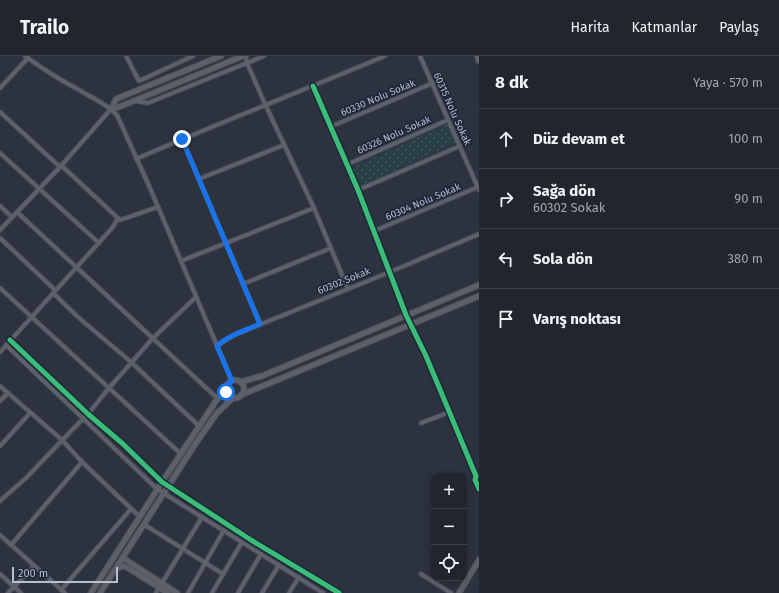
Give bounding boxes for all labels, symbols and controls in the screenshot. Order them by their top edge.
text: Trailo [20,16,69,39]
text: Harita [571,19,610,36]
text: Katmanlar [632,19,697,36]
text: Paylaş [719,19,759,36]
street label: 60315 Nolu Sokak [431,71,474,148]
text: 8 dk [495,72,529,93]
text: Yaya · 570 m [693,75,763,90]
street label: 60330 Nolu Sokak [339,77,418,119]
street label: 60326 Nolu Sokak [355,113,434,157]
icon: ahead [495,128,517,150]
route end [173,130,191,148]
text: Düz devam et [533,130,625,148]
text: 100 m [728,131,763,146]
street label: 60304 Nolu Sokak [384,180,463,223]
text: Sağa dön [533,182,596,200]
icon: right [495,188,517,210]
text: 90 m [734,191,763,206]
text: 60302 Sokak [533,200,605,215]
icon: left [495,248,517,270]
text: Sola dön [533,250,593,268]
text: 380 m [728,251,763,266]
street label: 60302 Sokak [316,265,373,297]
icon: arrive [495,308,517,330]
text: Varış noktası [533,310,621,328]
route start [217,383,235,401]
map controls [431,473,467,581]
button: + [431,473,467,509]
button: − [431,509,467,545]
button: locate [431,545,467,581]
scale bar [12,565,118,584]
text: 200 m [18,567,48,580]

